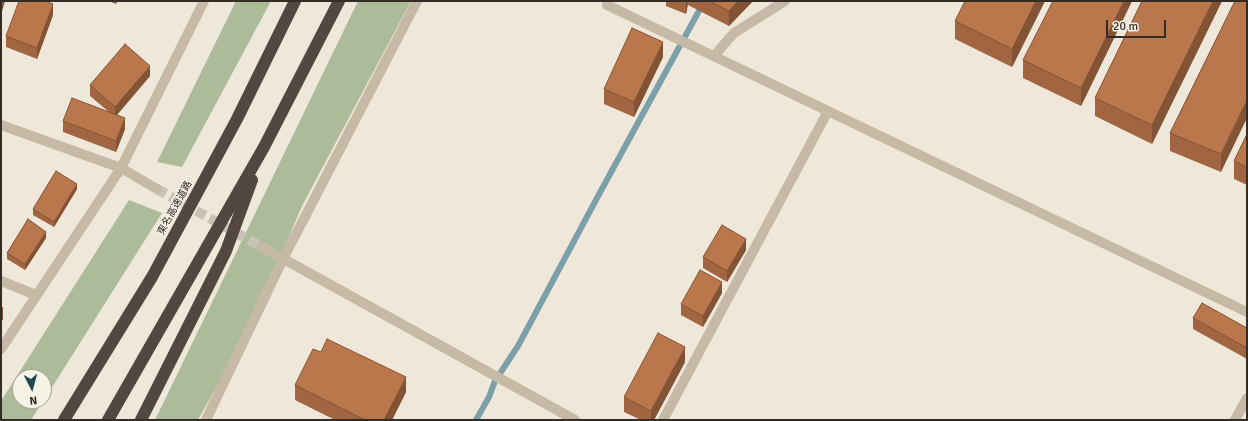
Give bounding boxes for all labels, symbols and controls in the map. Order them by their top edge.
scale bar [1108,12,1168,38]
text: 20 m [1113,19,1138,34]
street label: 東名高速道路 [155,179,195,237]
north arrow [12,369,52,409]
text: N [29,394,38,407]

